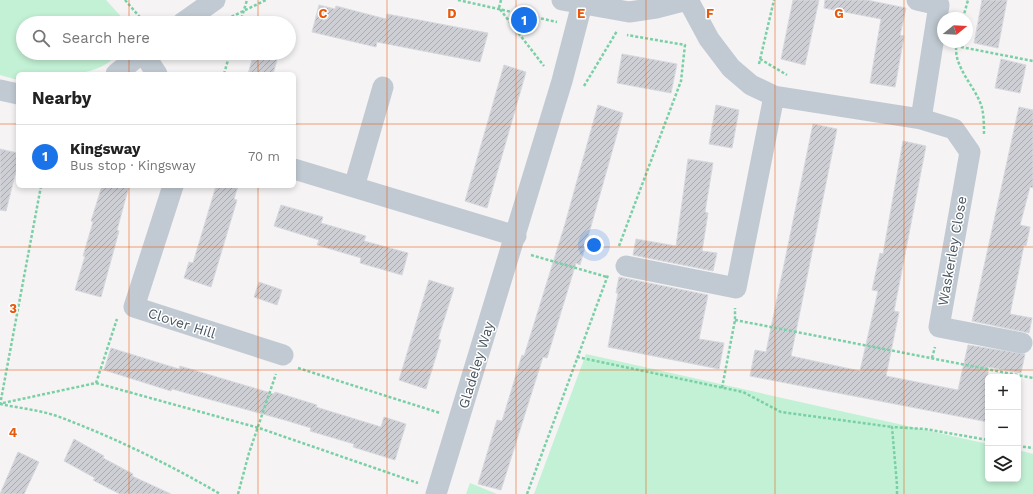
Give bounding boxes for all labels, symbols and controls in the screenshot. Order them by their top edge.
pin: 1 [511,5,537,35]
text: C [319,6,328,21]
text: D [447,6,457,21]
text: E [577,6,585,21]
text: F [706,6,714,21]
text: G [834,6,844,21]
north arrow [937,12,973,48]
search box [16,16,296,60]
icon: search [30,27,52,49]
text: Search here [62,29,150,47]
text: Nearby [32,88,91,108]
text: Kingsway [70,140,140,158]
text: 1 [42,149,48,164]
text: 70 m [248,149,280,164]
text: Bus stop · Kingsway [70,158,196,173]
street label: Waskerley Close [934,195,970,307]
your location [584,235,604,255]
text: 3 [9,301,17,316]
street label: Clover Hill [146,305,219,342]
street label: Gladeley Way [455,319,497,410]
map controls [985,374,1021,482]
button: + [985,374,1021,410]
button: − [985,410,1021,446]
text: 4 [9,425,18,440]
button: layers [985,446,1021,482]

